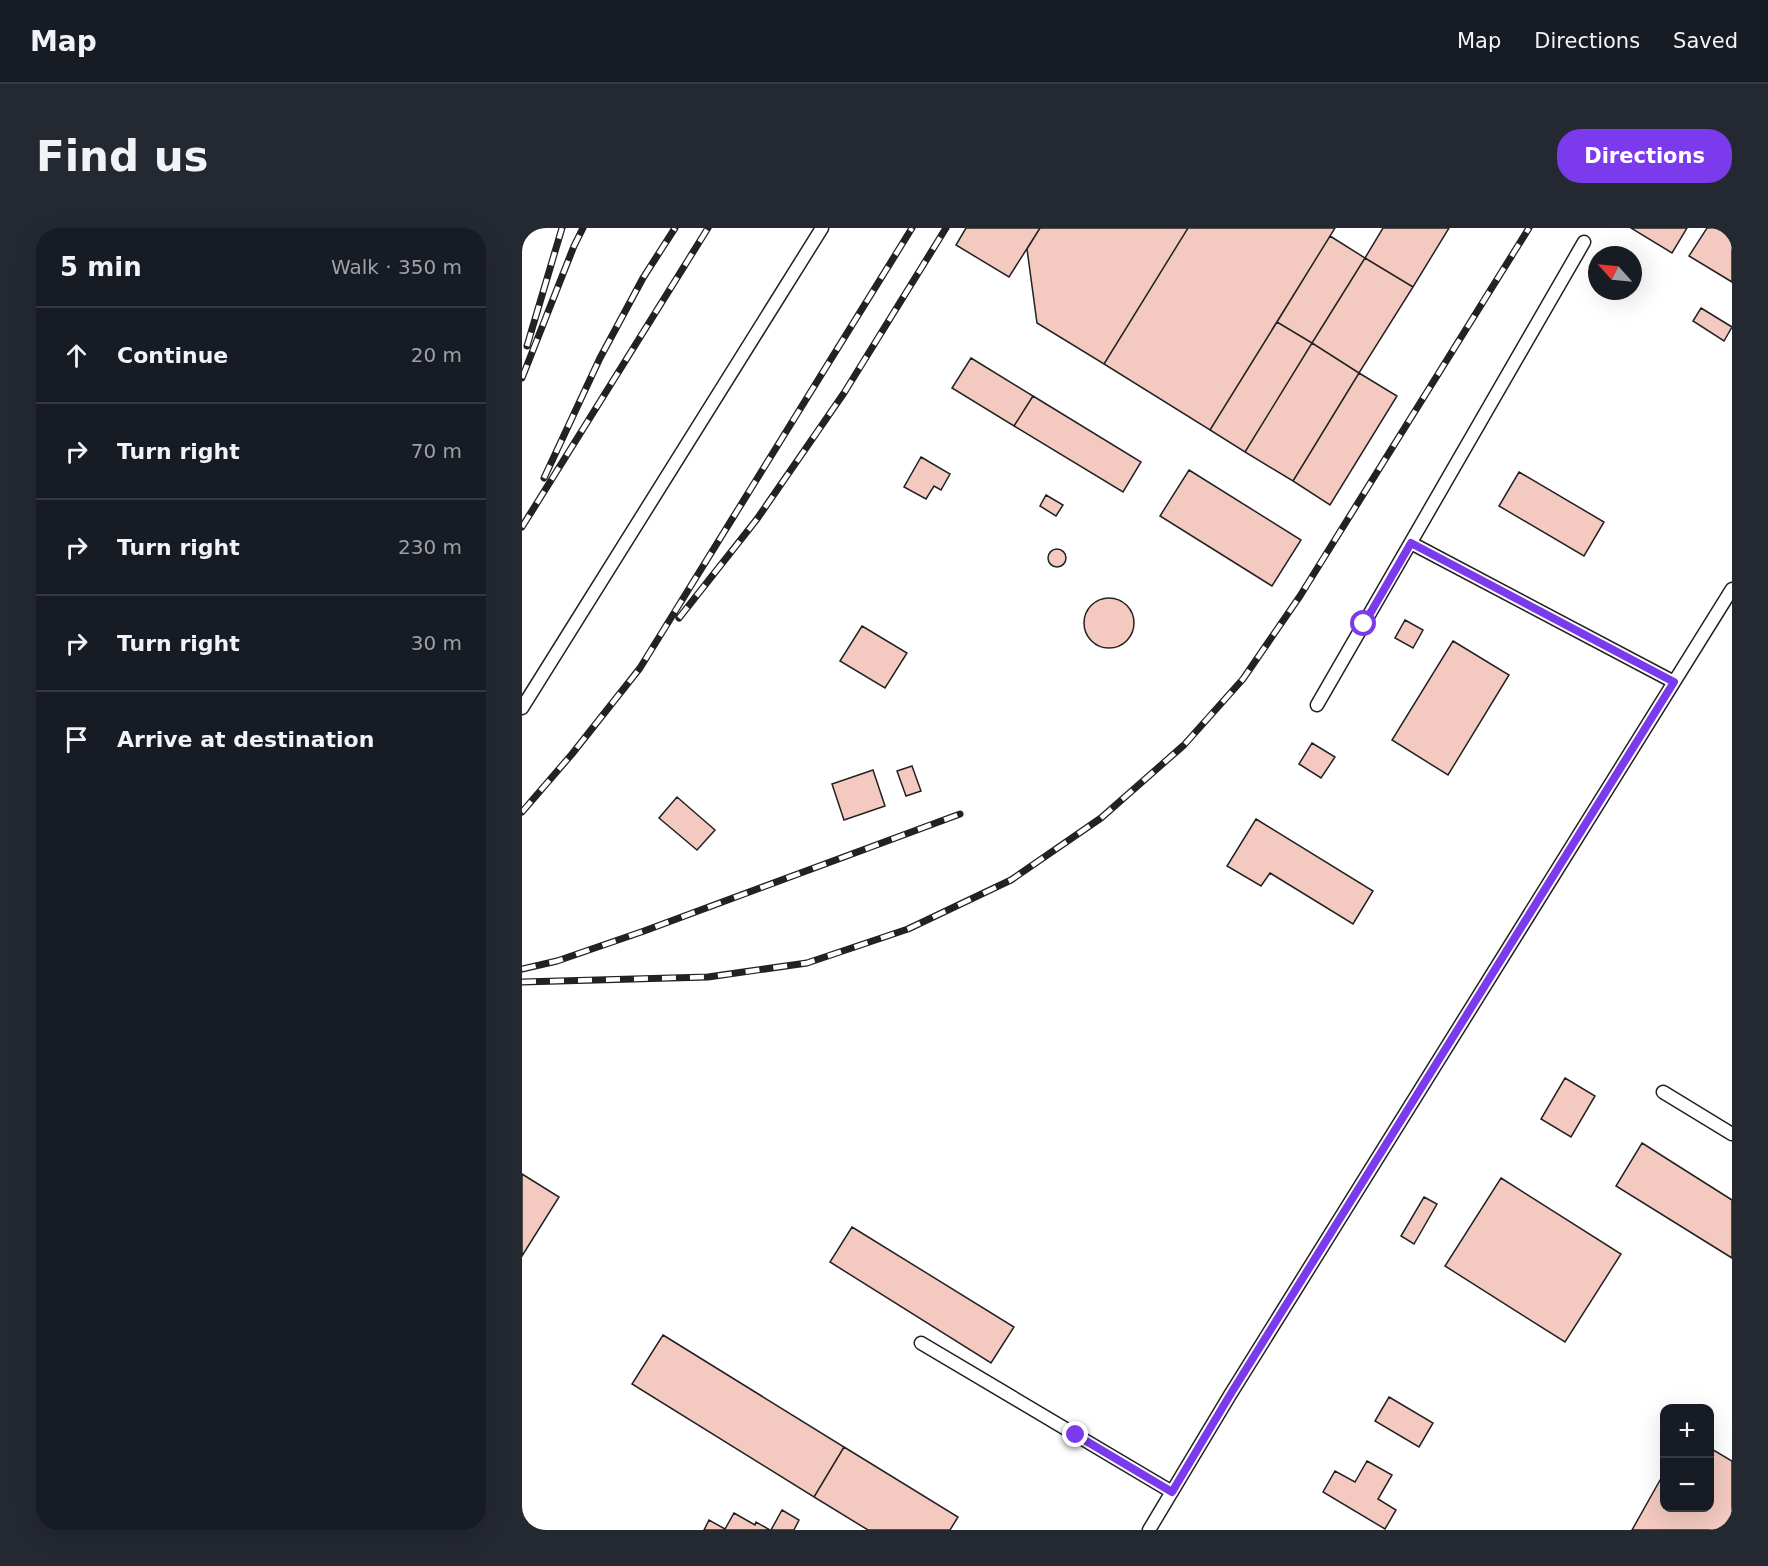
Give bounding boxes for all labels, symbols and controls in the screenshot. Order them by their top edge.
text: Map [30,25,97,58]
text: Map [1457,29,1501,53]
text: Directions [1534,29,1640,53]
text: Saved [1673,29,1738,53]
button: Directions [1557,129,1732,183]
text: Find us [36,132,209,181]
north arrow [1588,246,1642,300]
text: 5 min [60,252,142,282]
text: Walk · 350 m [331,255,462,279]
icon: ahead [60,339,93,372]
text: Continue [117,343,228,368]
text: 20 m [411,343,462,367]
icon: right [60,435,93,468]
text: Turn right [117,439,240,464]
text: 70 m [411,439,462,463]
icon: right [60,531,93,564]
text: Turn right [117,535,240,560]
text: 230 m [398,535,462,559]
route start [1350,610,1376,636]
icon: right [60,627,93,660]
text: Turn right [117,631,240,656]
text: 30 m [411,631,462,655]
icon: arrive [60,723,93,756]
text: Arrive at destination [117,727,374,752]
map controls [1660,1404,1714,1512]
button: + [1660,1404,1714,1458]
route end [1062,1421,1088,1447]
button: − [1660,1458,1714,1512]

